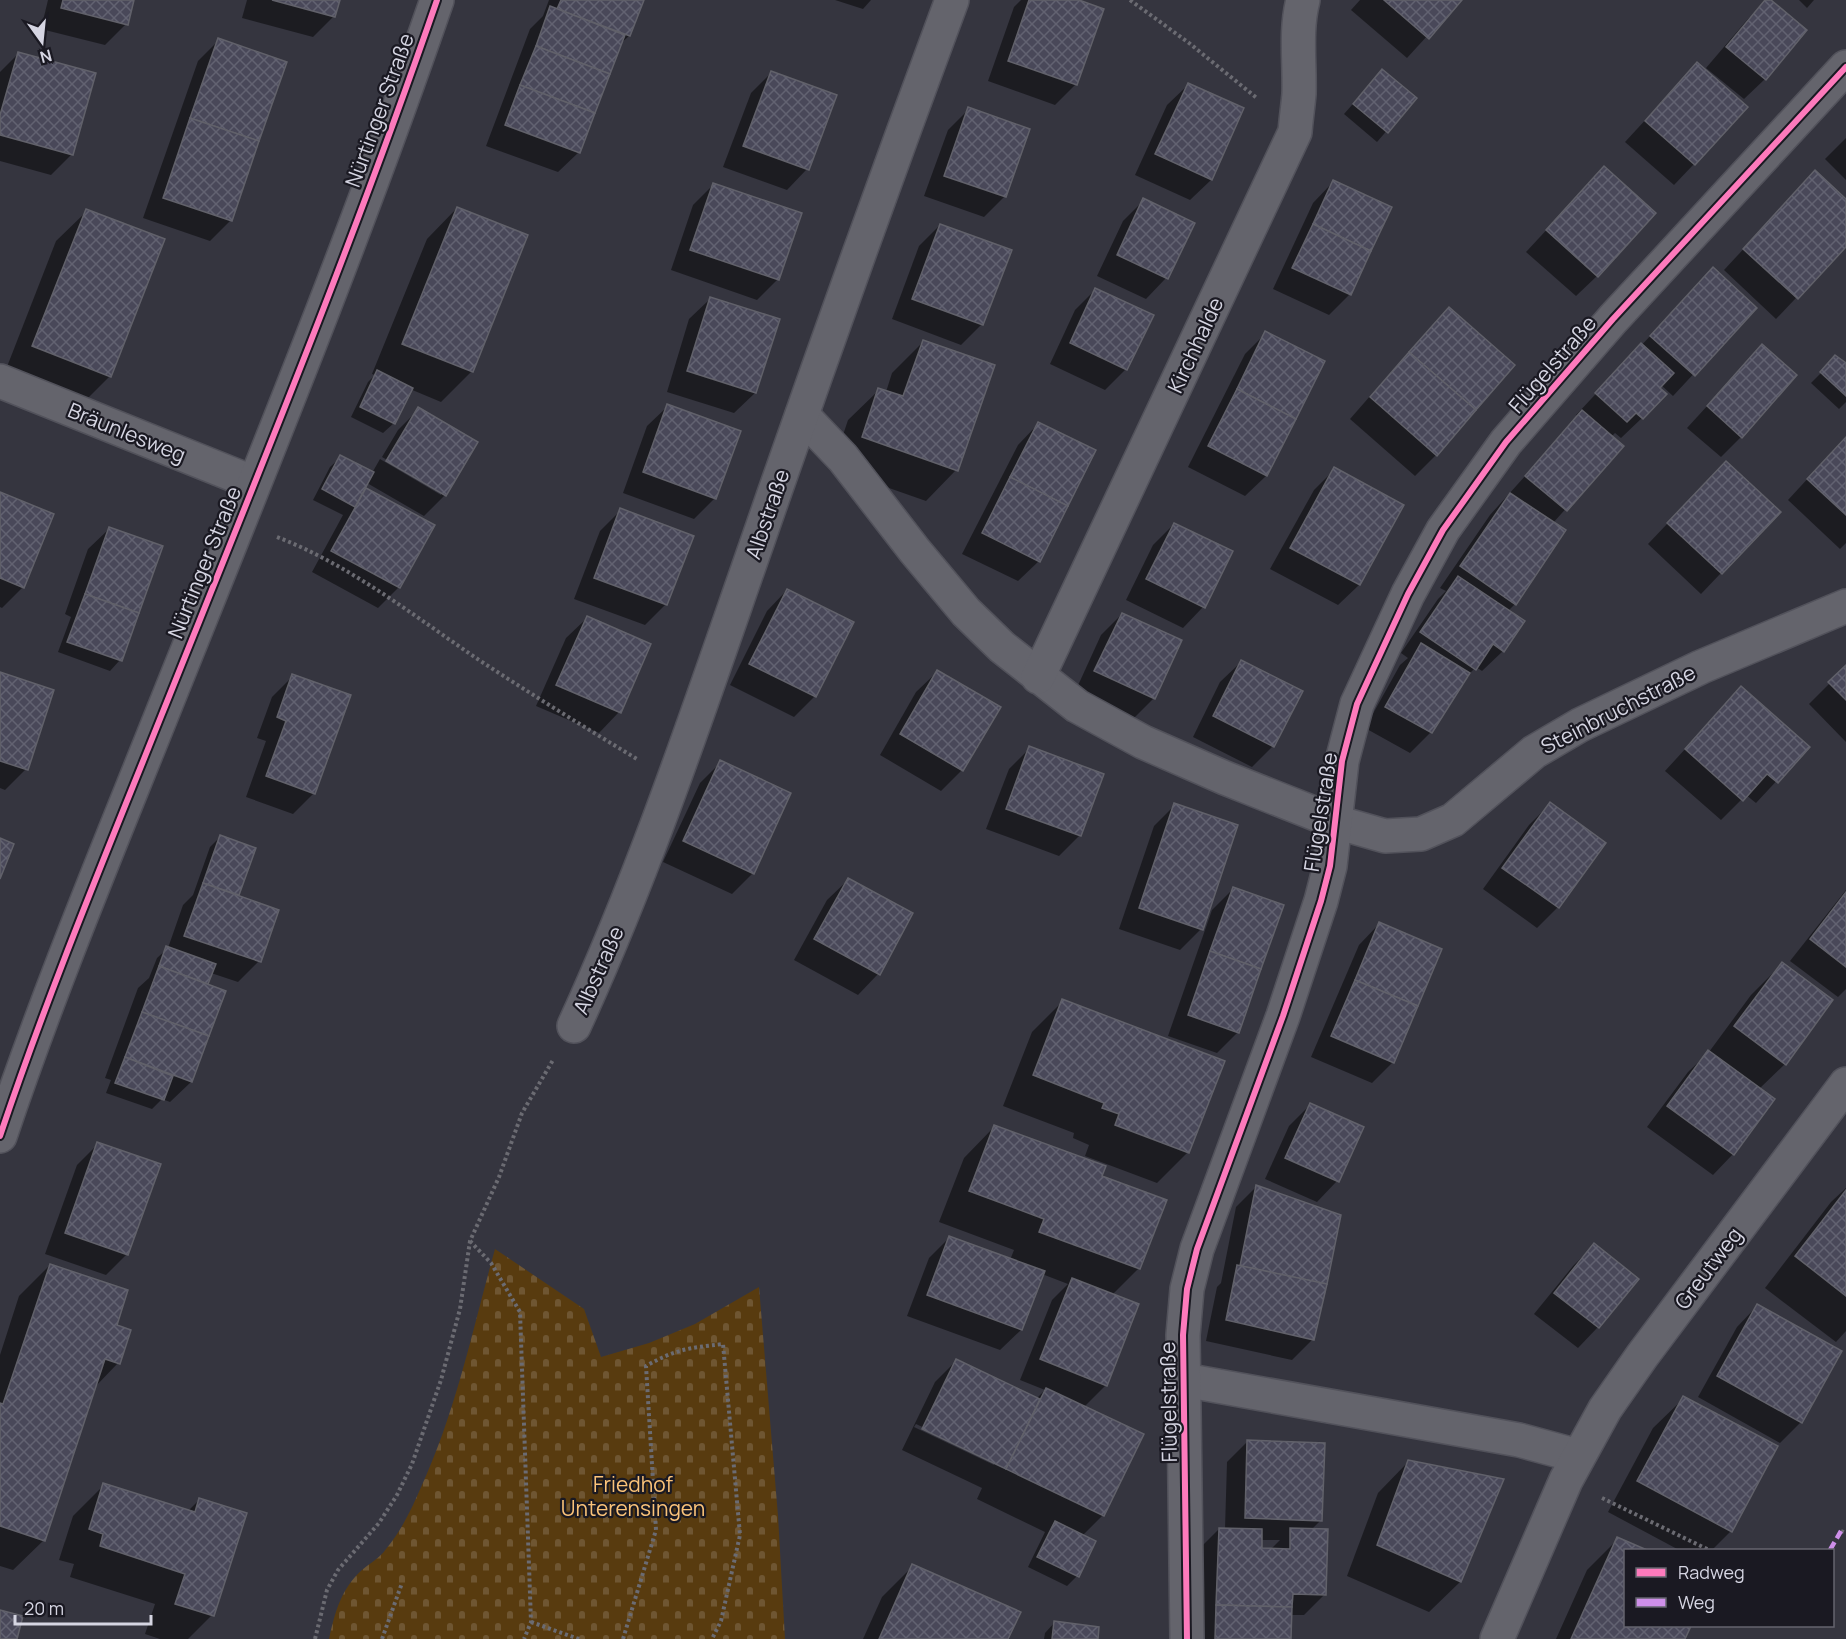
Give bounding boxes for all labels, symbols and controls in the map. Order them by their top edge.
north arrow [12,12,72,72]
street label: Nürtinger Straße [338,29,420,191]
text: N [37,44,54,69]
street label: Kirchhalde [1161,293,1229,397]
street label: Flügelstraße [1502,309,1602,419]
street label: Bräunlesweg [64,396,190,468]
street label: Albstraße [739,465,795,563]
street label: Nürtinger Straße [161,482,247,642]
street label: Steinbruchstraße [1536,658,1700,760]
street label: Flügelstraße [1297,750,1343,874]
street label: Albstraße [566,922,630,1018]
street label: Greutweg [1668,1221,1748,1315]
street label: Flügelstraße [1153,1341,1183,1463]
park label: Friedhof Unterensingen [561,1470,705,1522]
legend [1624,1549,1834,1627]
text: Radweg [1678,1560,1745,1584]
scale bar [15,1588,152,1626]
text: Weg [1678,1590,1715,1614]
text: 20 m [24,1596,64,1620]

